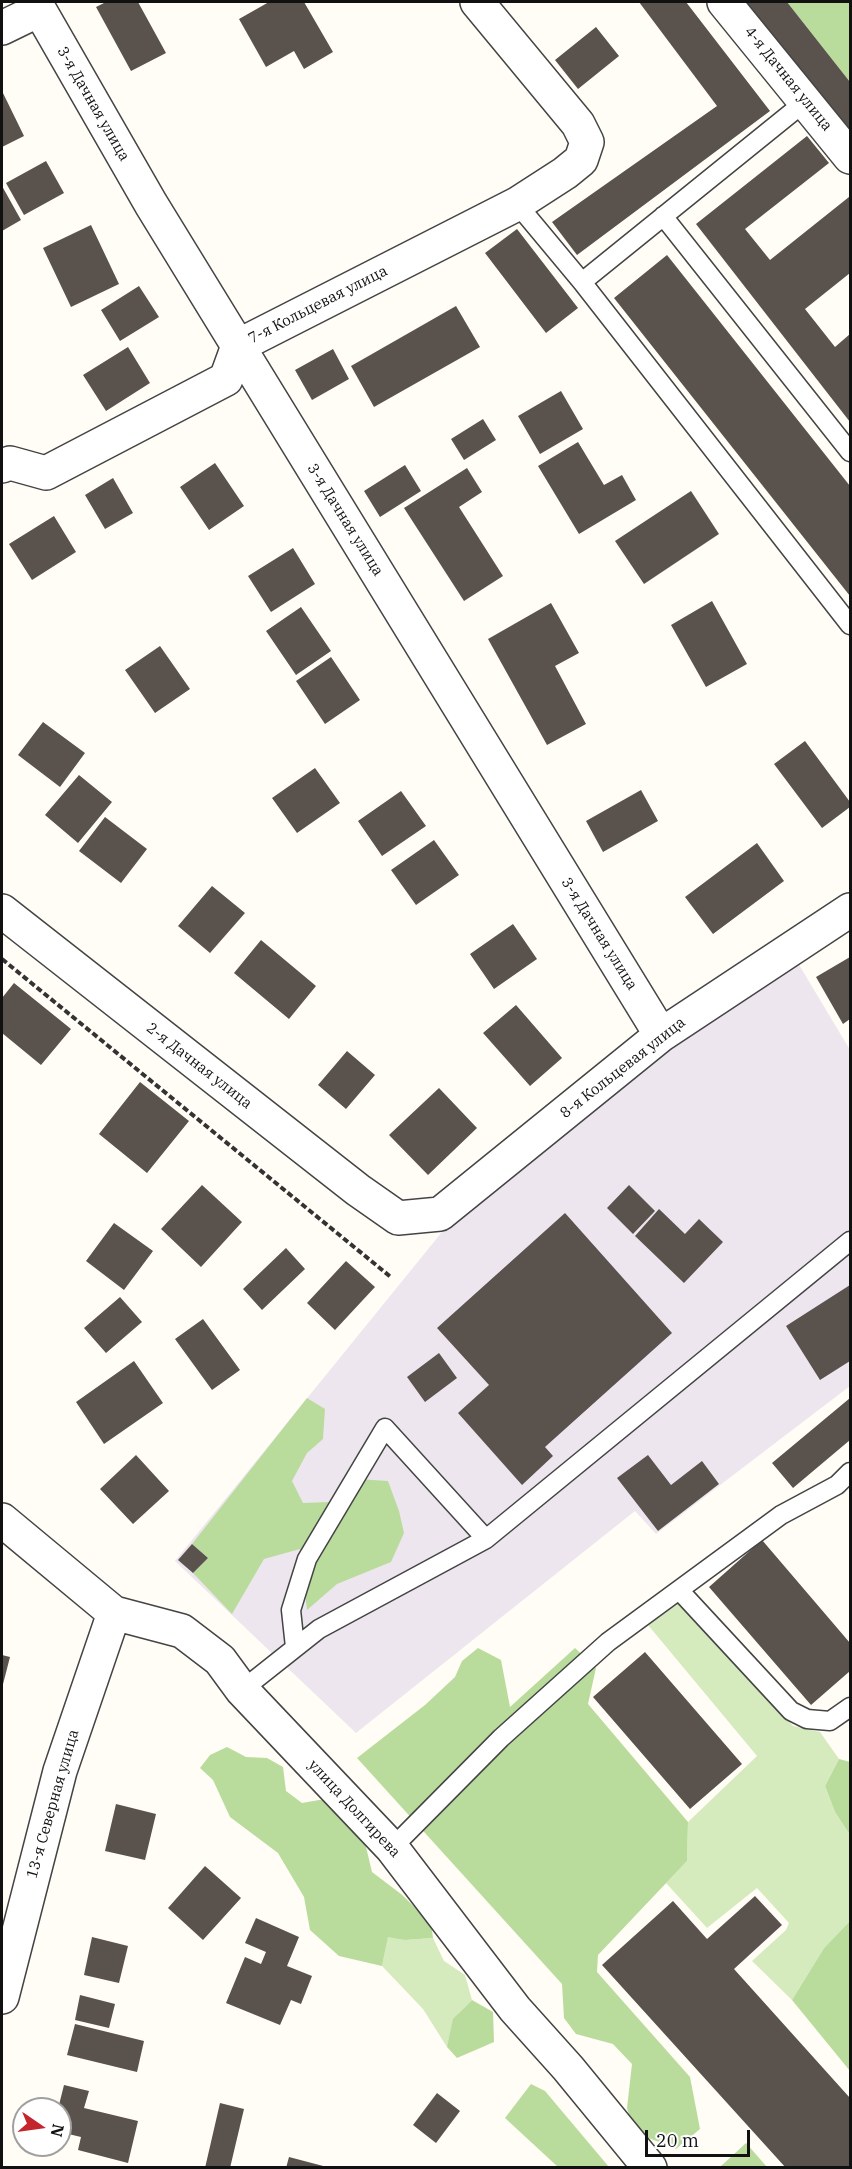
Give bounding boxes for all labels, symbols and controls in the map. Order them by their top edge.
street label: 4-я Дачная улица [740,23,836,135]
street label: 3-я Дачная улица [53,44,133,164]
street label: 7-я Кольцевая улица [245,262,391,348]
street label: 3-я Дачная улица [303,460,387,580]
street label: 3-я Дачная улица [557,874,641,994]
street label: 8-я Кольцевая улица [557,1014,689,1122]
street label: 2-я Дачная улица [143,1019,255,1113]
street label: 13-я Северная улица [23,1727,83,1881]
street label: улица Долгирева [304,1757,404,1861]
north arrow [12,2097,72,2157]
scale bar [648,2118,753,2156]
text: N [46,2122,69,2139]
text: 20 m [656,2129,699,2152]

